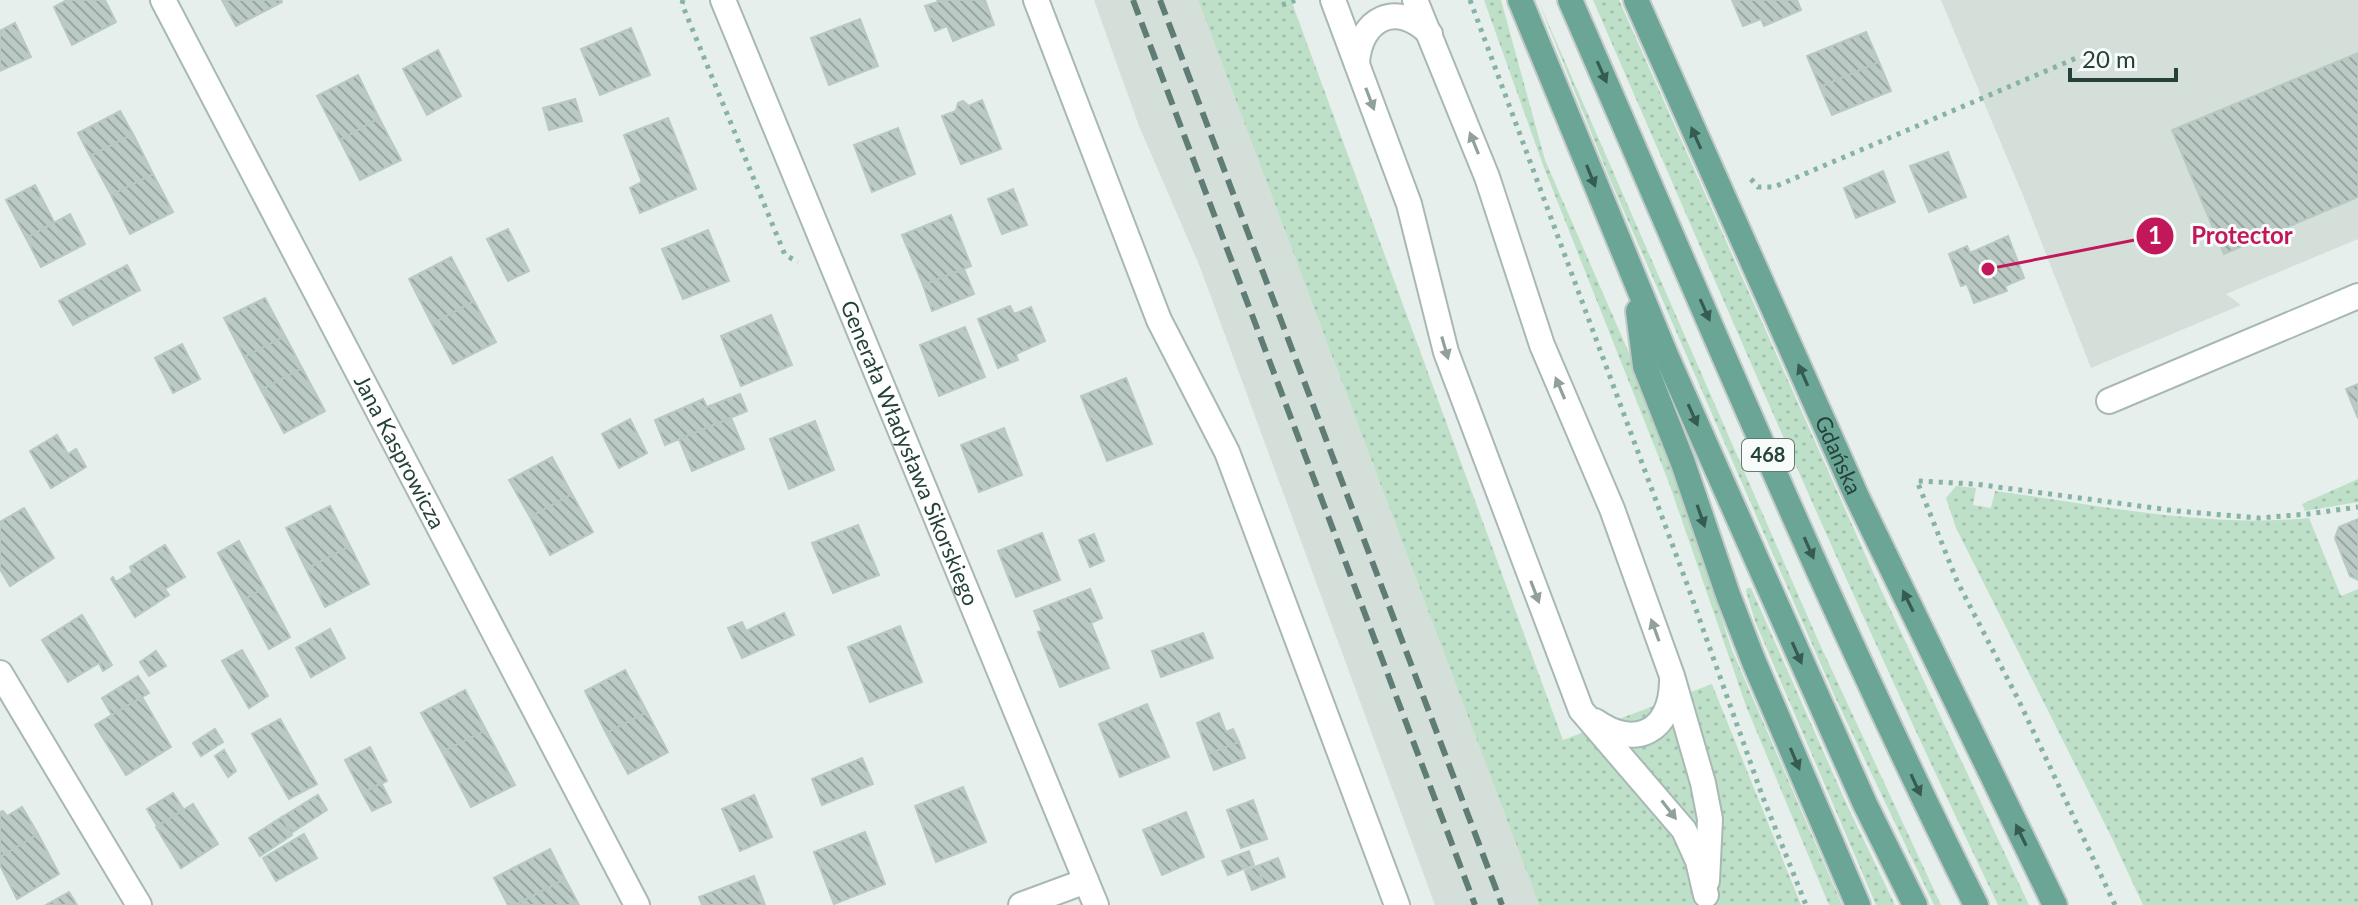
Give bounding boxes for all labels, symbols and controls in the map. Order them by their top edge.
scale bar [2070,32,2176,82]
text: 20 m [2082,44,2136,73]
one-way arrow [1595,60,1608,83]
one-way arrow [1364,87,1377,111]
one-way arrow [1689,126,1703,150]
one-way arrow [1467,131,1480,155]
one-way arrow [1585,164,1598,188]
callout: Protector [2135,212,2309,260]
text: 1 [2148,220,2162,249]
text: Protector [2191,220,2293,249]
street label: Generała Władysława Sikorskiego [835,296,985,609]
one-way arrow [1699,298,1712,322]
one-way arrow [1439,336,1452,360]
one-way arrow [1796,363,1809,387]
street label: Jana Kasprowicza [349,370,451,533]
one-way arrow [1554,376,1567,399]
one-way arrow [1686,404,1699,427]
street label: Gdańska [1810,411,1868,498]
road number: 468 [1742,439,1794,471]
one-way arrow [1695,505,1707,529]
one-way arrow [1803,536,1816,560]
one-way arrow [1529,580,1542,604]
one-way arrow [1901,589,1914,612]
one-way arrow [1648,617,1661,641]
one-way arrow [1791,642,1804,665]
one-way arrow [1788,747,1801,771]
one-way arrow [1910,773,1923,797]
one-way arrow [1660,800,1676,820]
one-way arrow [2014,823,2028,846]

